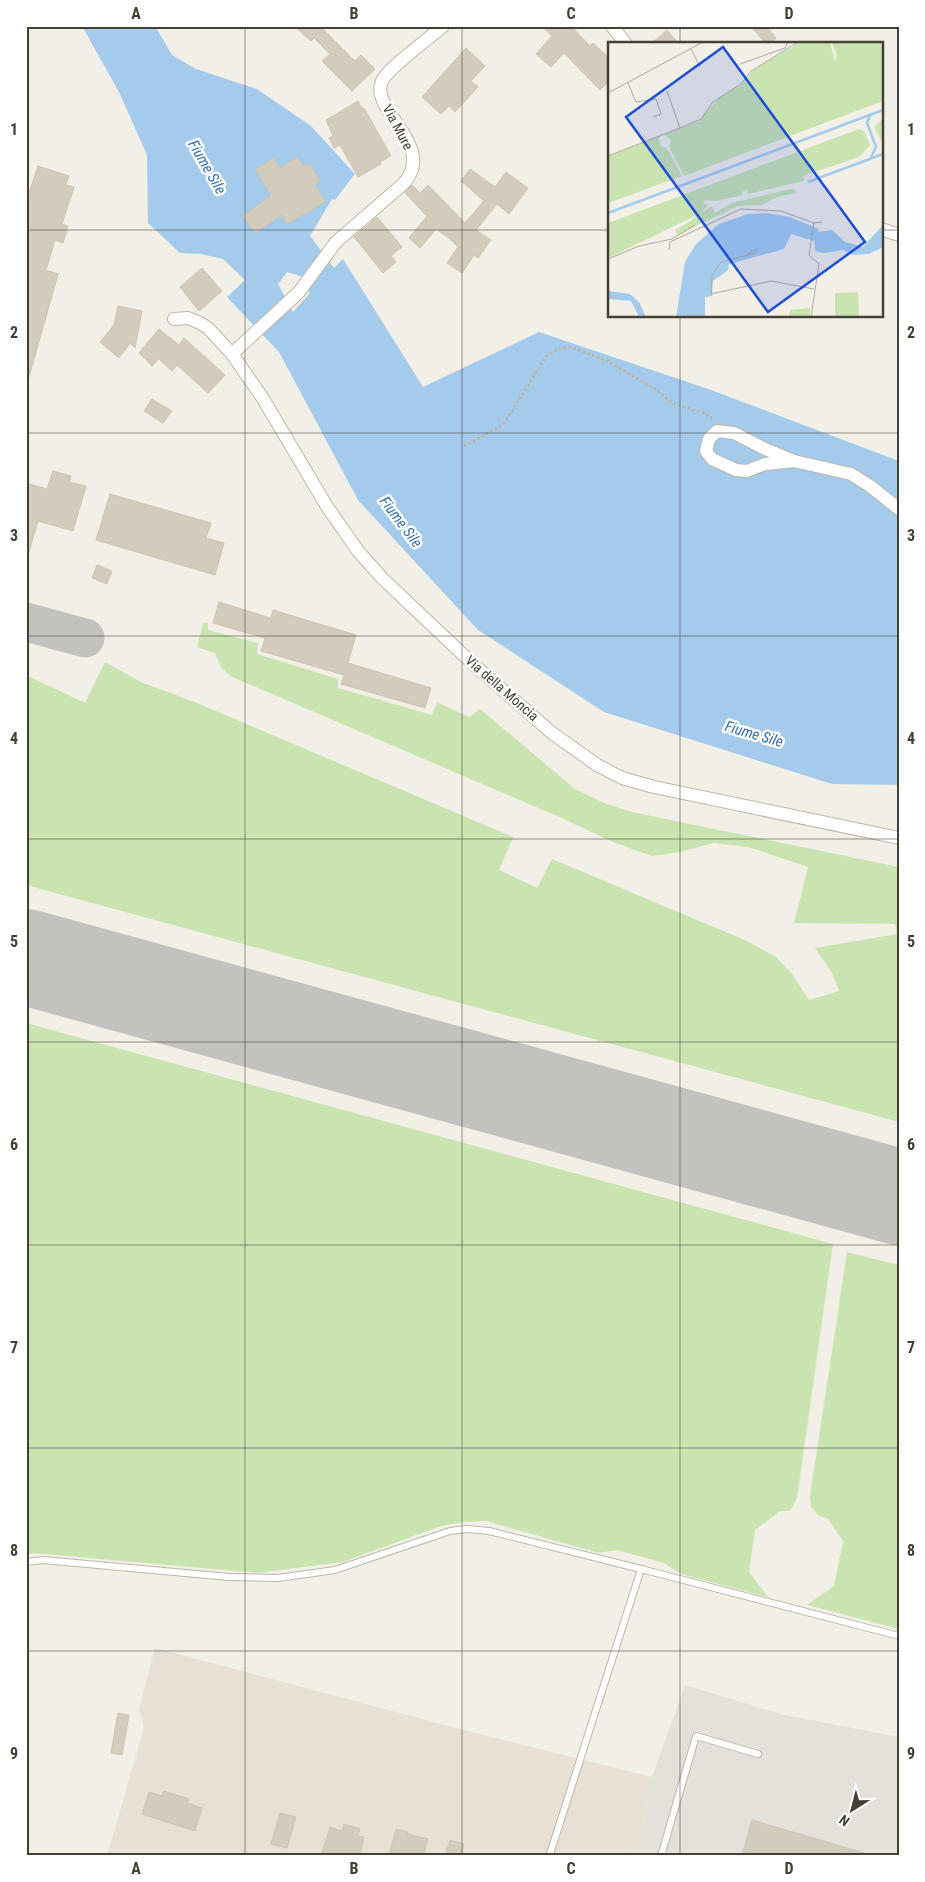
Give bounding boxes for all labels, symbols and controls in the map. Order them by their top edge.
text: A [131,4,141,23]
text: B [350,4,359,23]
text: C [566,4,576,23]
text: D [784,4,794,23]
inset map [608,42,882,318]
street label: Via Mure [379,102,417,153]
text: 1 [10,120,18,139]
text: 1 [907,120,915,139]
water label: Fiume Sile [184,137,230,197]
text: 2 [10,323,18,342]
text: 2 [907,323,915,342]
water label: Fiume Sile [376,493,426,551]
text: 3 [10,526,18,545]
text: 3 [907,526,915,545]
street label: Via della Moncia [462,652,542,724]
water label: Fiume Sile [723,717,785,751]
text: 4 [10,729,18,748]
text: 4 [907,729,915,748]
text: 5 [10,932,18,951]
text: 5 [907,932,915,951]
text: 6 [10,1135,18,1154]
text: 6 [907,1135,915,1154]
text: 7 [10,1338,18,1357]
text: 7 [907,1338,915,1357]
text: 8 [10,1541,18,1560]
text: 8 [907,1541,915,1560]
text: 9 [10,1744,18,1763]
text: 9 [907,1744,915,1763]
north arrow [828,1784,878,1834]
text: N [836,1812,853,1830]
text: A [131,1859,141,1878]
text: B [350,1859,359,1878]
text: C [566,1859,576,1878]
text: D [784,1859,794,1878]

